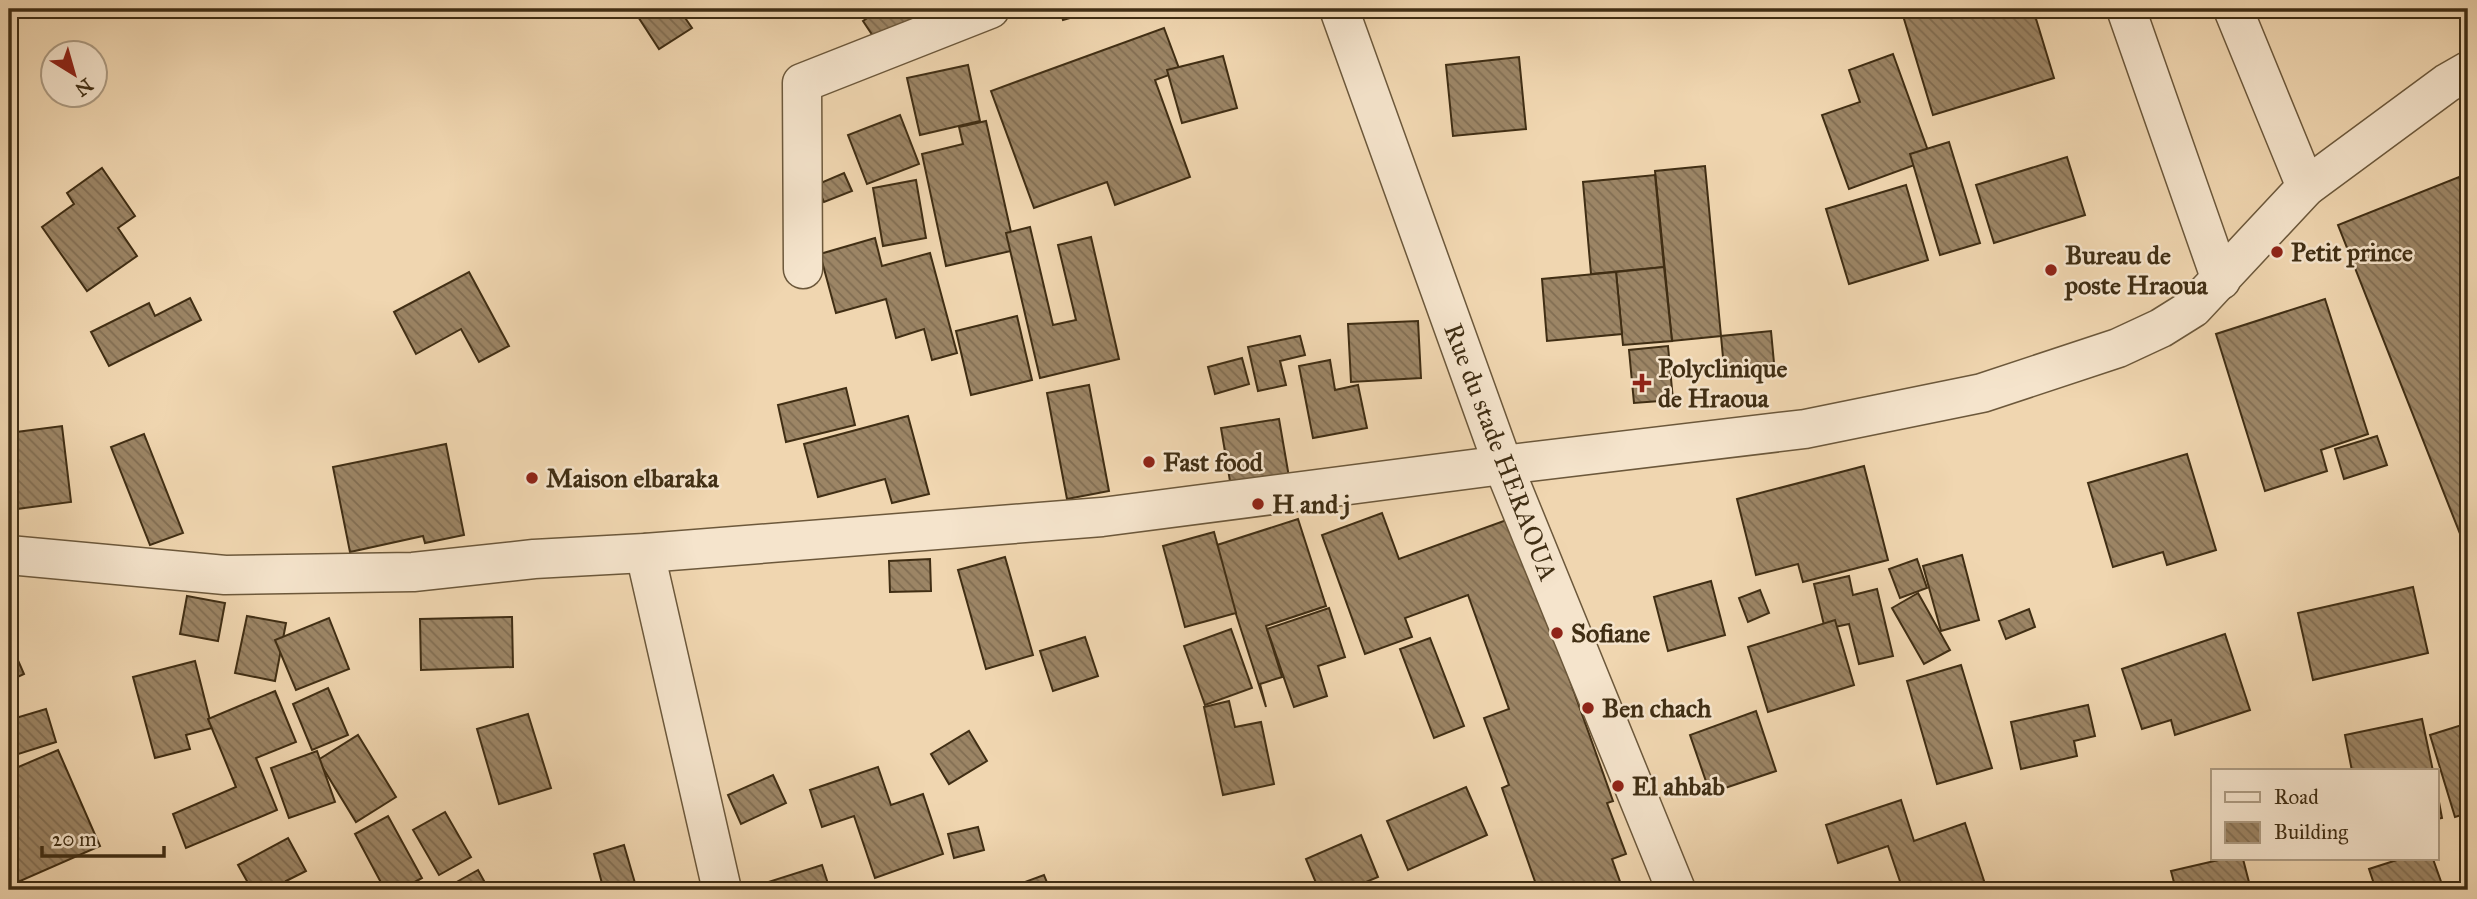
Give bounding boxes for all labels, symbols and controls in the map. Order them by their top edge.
north arrow [38,38,108,108]
text: N [71,73,97,101]
place label: Petit prince [2291,236,2413,268]
place label: Bureau de poste Hraoua [2064,239,2209,301]
marker: Petit prince [2269,244,2285,260]
marker: Bureau de poste Hraoua [2043,262,2059,278]
street label: Rue du stade HERAOUA [1437,319,1565,586]
place label: Polyclinique de Hraoua [1658,352,1788,414]
marker: Polyclinique de Hraoua [1632,373,1652,393]
place label: Fast food [1163,446,1264,478]
marker: Fast food [1141,454,1157,470]
place label: Maison elbaraka [546,462,720,494]
marker: Maison elbaraka [524,470,540,486]
place label: H and j [1272,488,1350,520]
marker: H and j [1250,496,1266,512]
place label: Sofiane [1571,617,1650,649]
marker: Sofiane [1549,625,1565,641]
place label: Ben chach [1602,692,1712,724]
marker: Ben chach [1580,700,1596,716]
legend [2211,769,2438,860]
place label: El ahbab [1632,770,1725,802]
marker: El ahbab [1610,778,1626,794]
text: Road [2274,784,2319,810]
scale bar [42,815,164,859]
text: Building [2274,819,2348,845]
text: 20 m [52,826,97,852]

